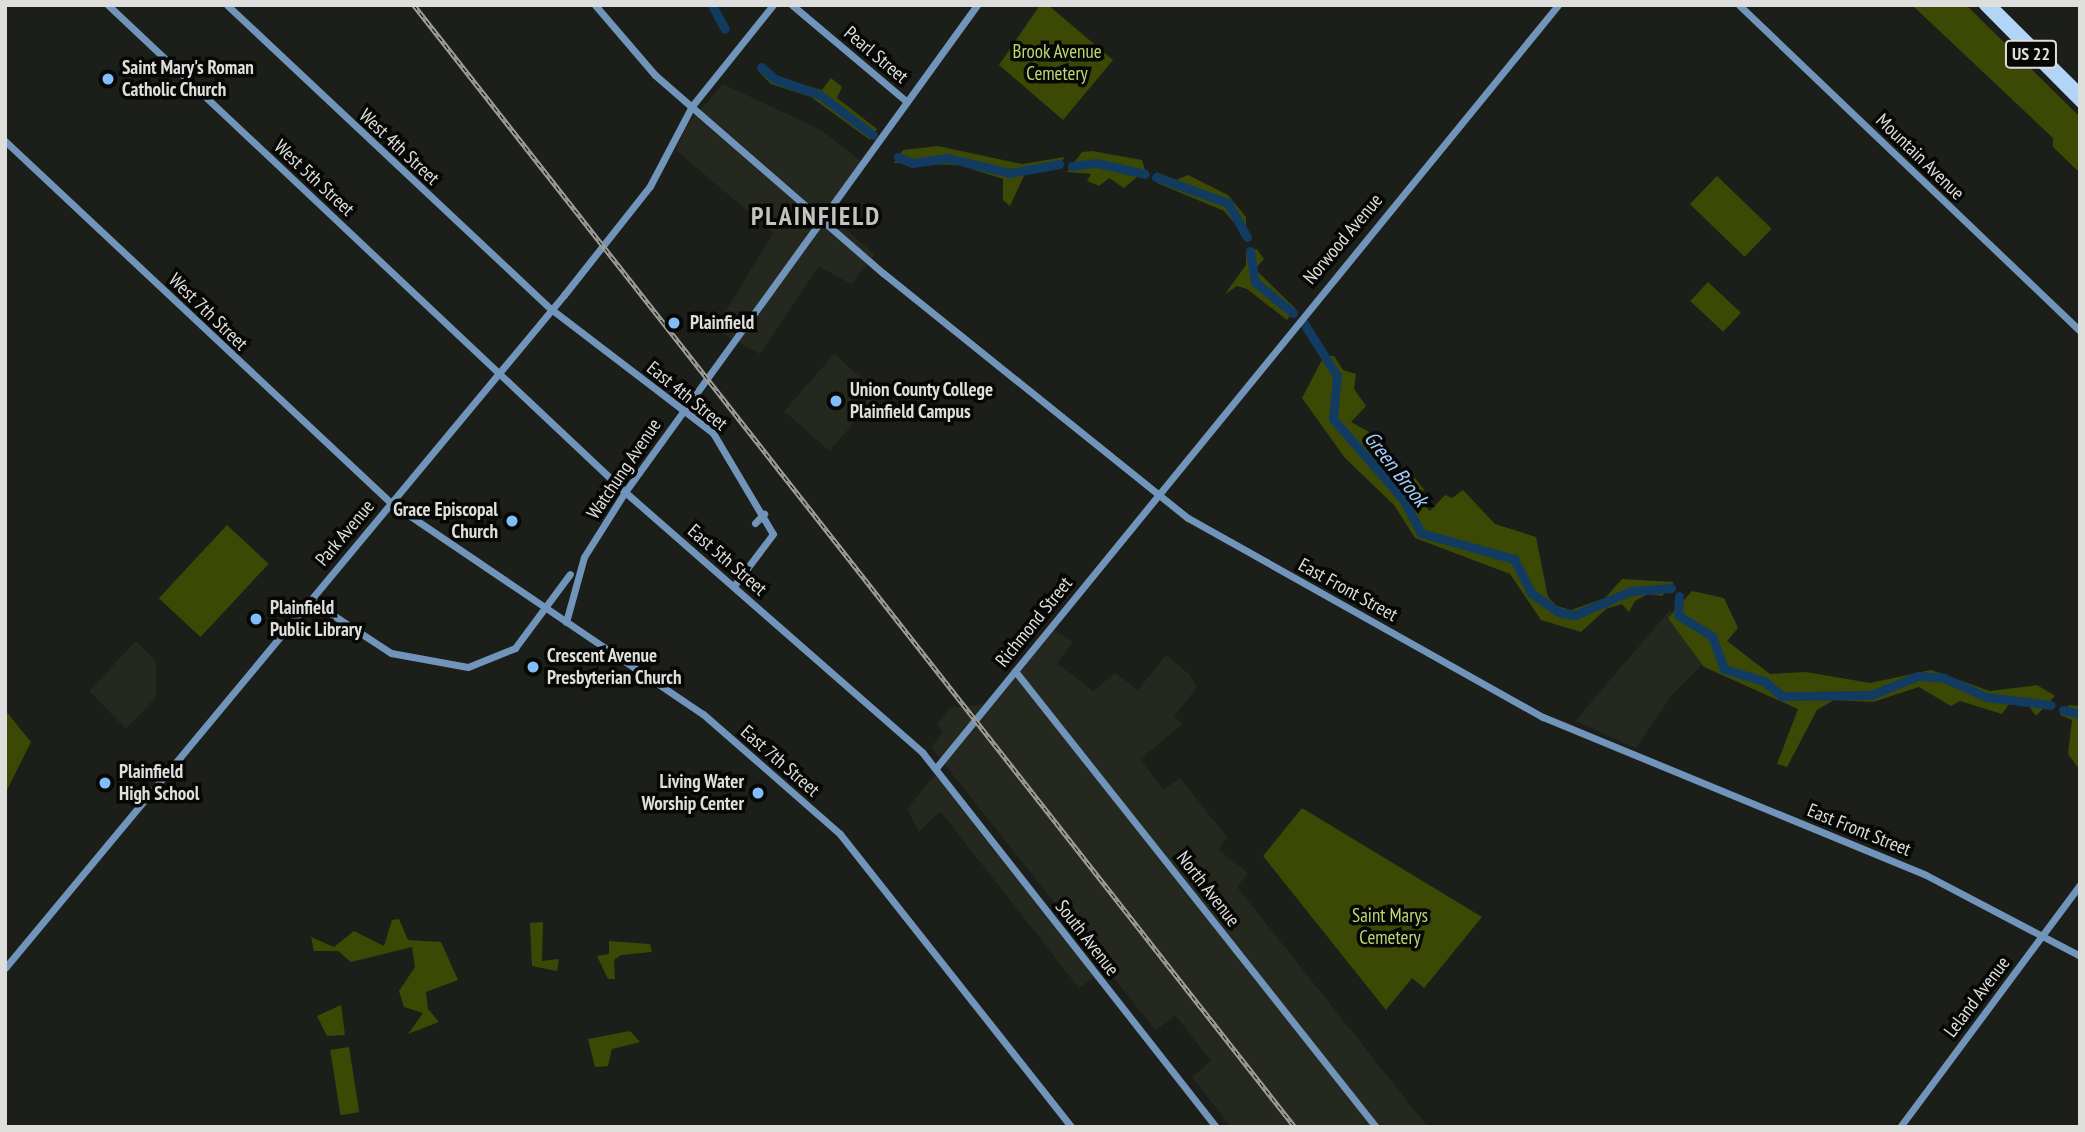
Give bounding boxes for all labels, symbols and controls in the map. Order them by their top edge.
street label: Pearl Street [839,22,913,88]
road number: US 22 [2005,40,2057,68]
park label: Brook Avenue Cemetery [1012,41,1102,85]
place label: Saint Mary's Roman Catholic Church [122,57,254,101]
marker: Saint Mary's Roman Catholic Church [100,71,116,87]
street label: West 4th Street [354,104,444,190]
street label: Mountain Avenue [1871,109,1969,205]
street label: West 5th Street [269,135,359,221]
street label: Norwood Avenue [1298,189,1388,289]
district label: PLAINFIELD [752,200,880,232]
street label: West 7th Street [164,269,252,355]
place label: Plainfield [690,312,754,334]
marker: Plainfield [664,313,684,333]
street label: East 4th Street [642,357,732,435]
place label: Union County College Plainfield Campus [850,379,994,423]
marker: Union County College Plainfield Campus [828,393,844,409]
street label: Watchung Avenue [582,414,666,524]
water label: Green Brook [1359,426,1433,512]
street label: Park Avenue [310,495,380,571]
place label: Grace Episcopal Church [393,499,498,543]
marker: Grace Episcopal Church [504,513,520,529]
street label: East 5th Street [683,520,771,600]
street label: East Front Street [1295,553,1401,627]
street label: Richmond Street [991,573,1077,671]
place label: Plainfield Public Library [270,597,362,641]
marker: Plainfield Public Library [248,611,264,627]
place label: Crescent Avenue Presbyterian Church [547,645,682,689]
marker: Crescent Avenue Presbyterian Church [525,659,541,675]
street label: East 7th Street [736,721,824,801]
place label: Plainfield High School [119,761,199,805]
place label: Living Water Worship Center [641,771,744,815]
marker: Plainfield High School [97,775,113,791]
marker: Living Water Worship Center [750,785,766,801]
street label: East Front Street [1804,799,1914,861]
street label: North Avenue [1171,847,1245,931]
street label: South Avenue [1050,895,1124,981]
park label: Saint Marys Cemetery [1352,905,1428,949]
street label: Leland Avenue [1939,952,2015,1042]

